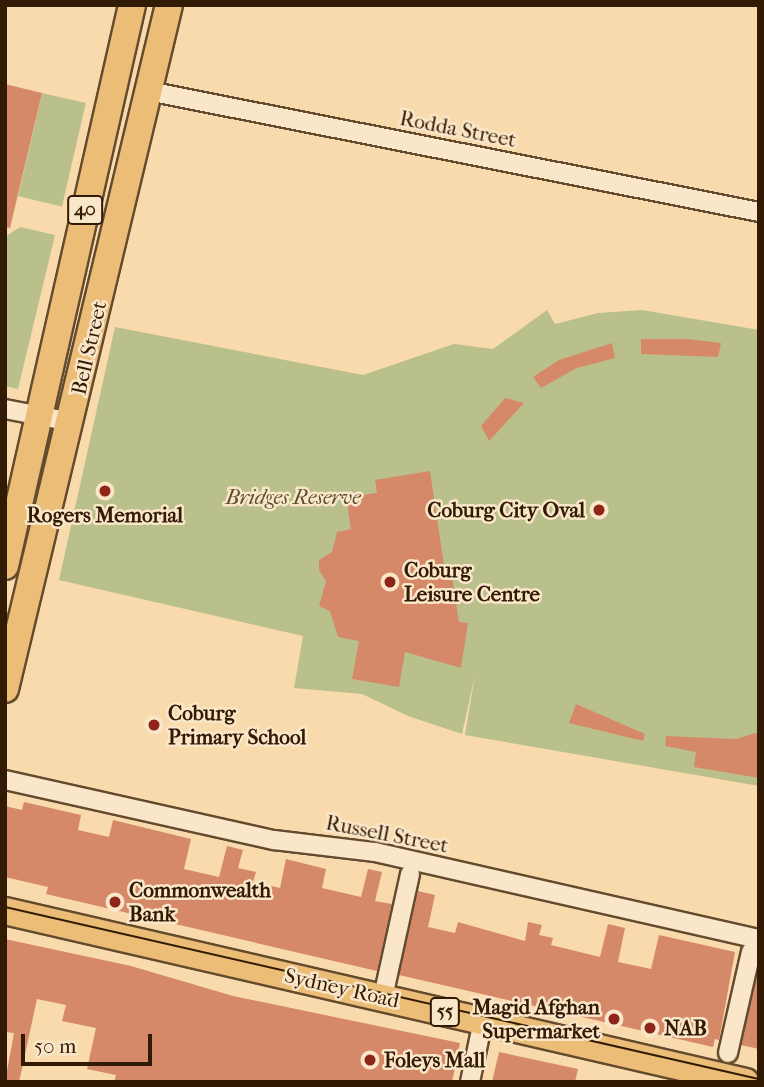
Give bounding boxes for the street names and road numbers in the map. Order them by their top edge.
street label: Rodda Street [398,105,518,153]
road number: 40 [66,194,104,226]
street label: Bell Street [66,299,112,397]
street label: Russell Street [324,810,450,858]
street label: Sydney Road [282,963,402,1013]
road number: 55 [429,996,461,1028]

